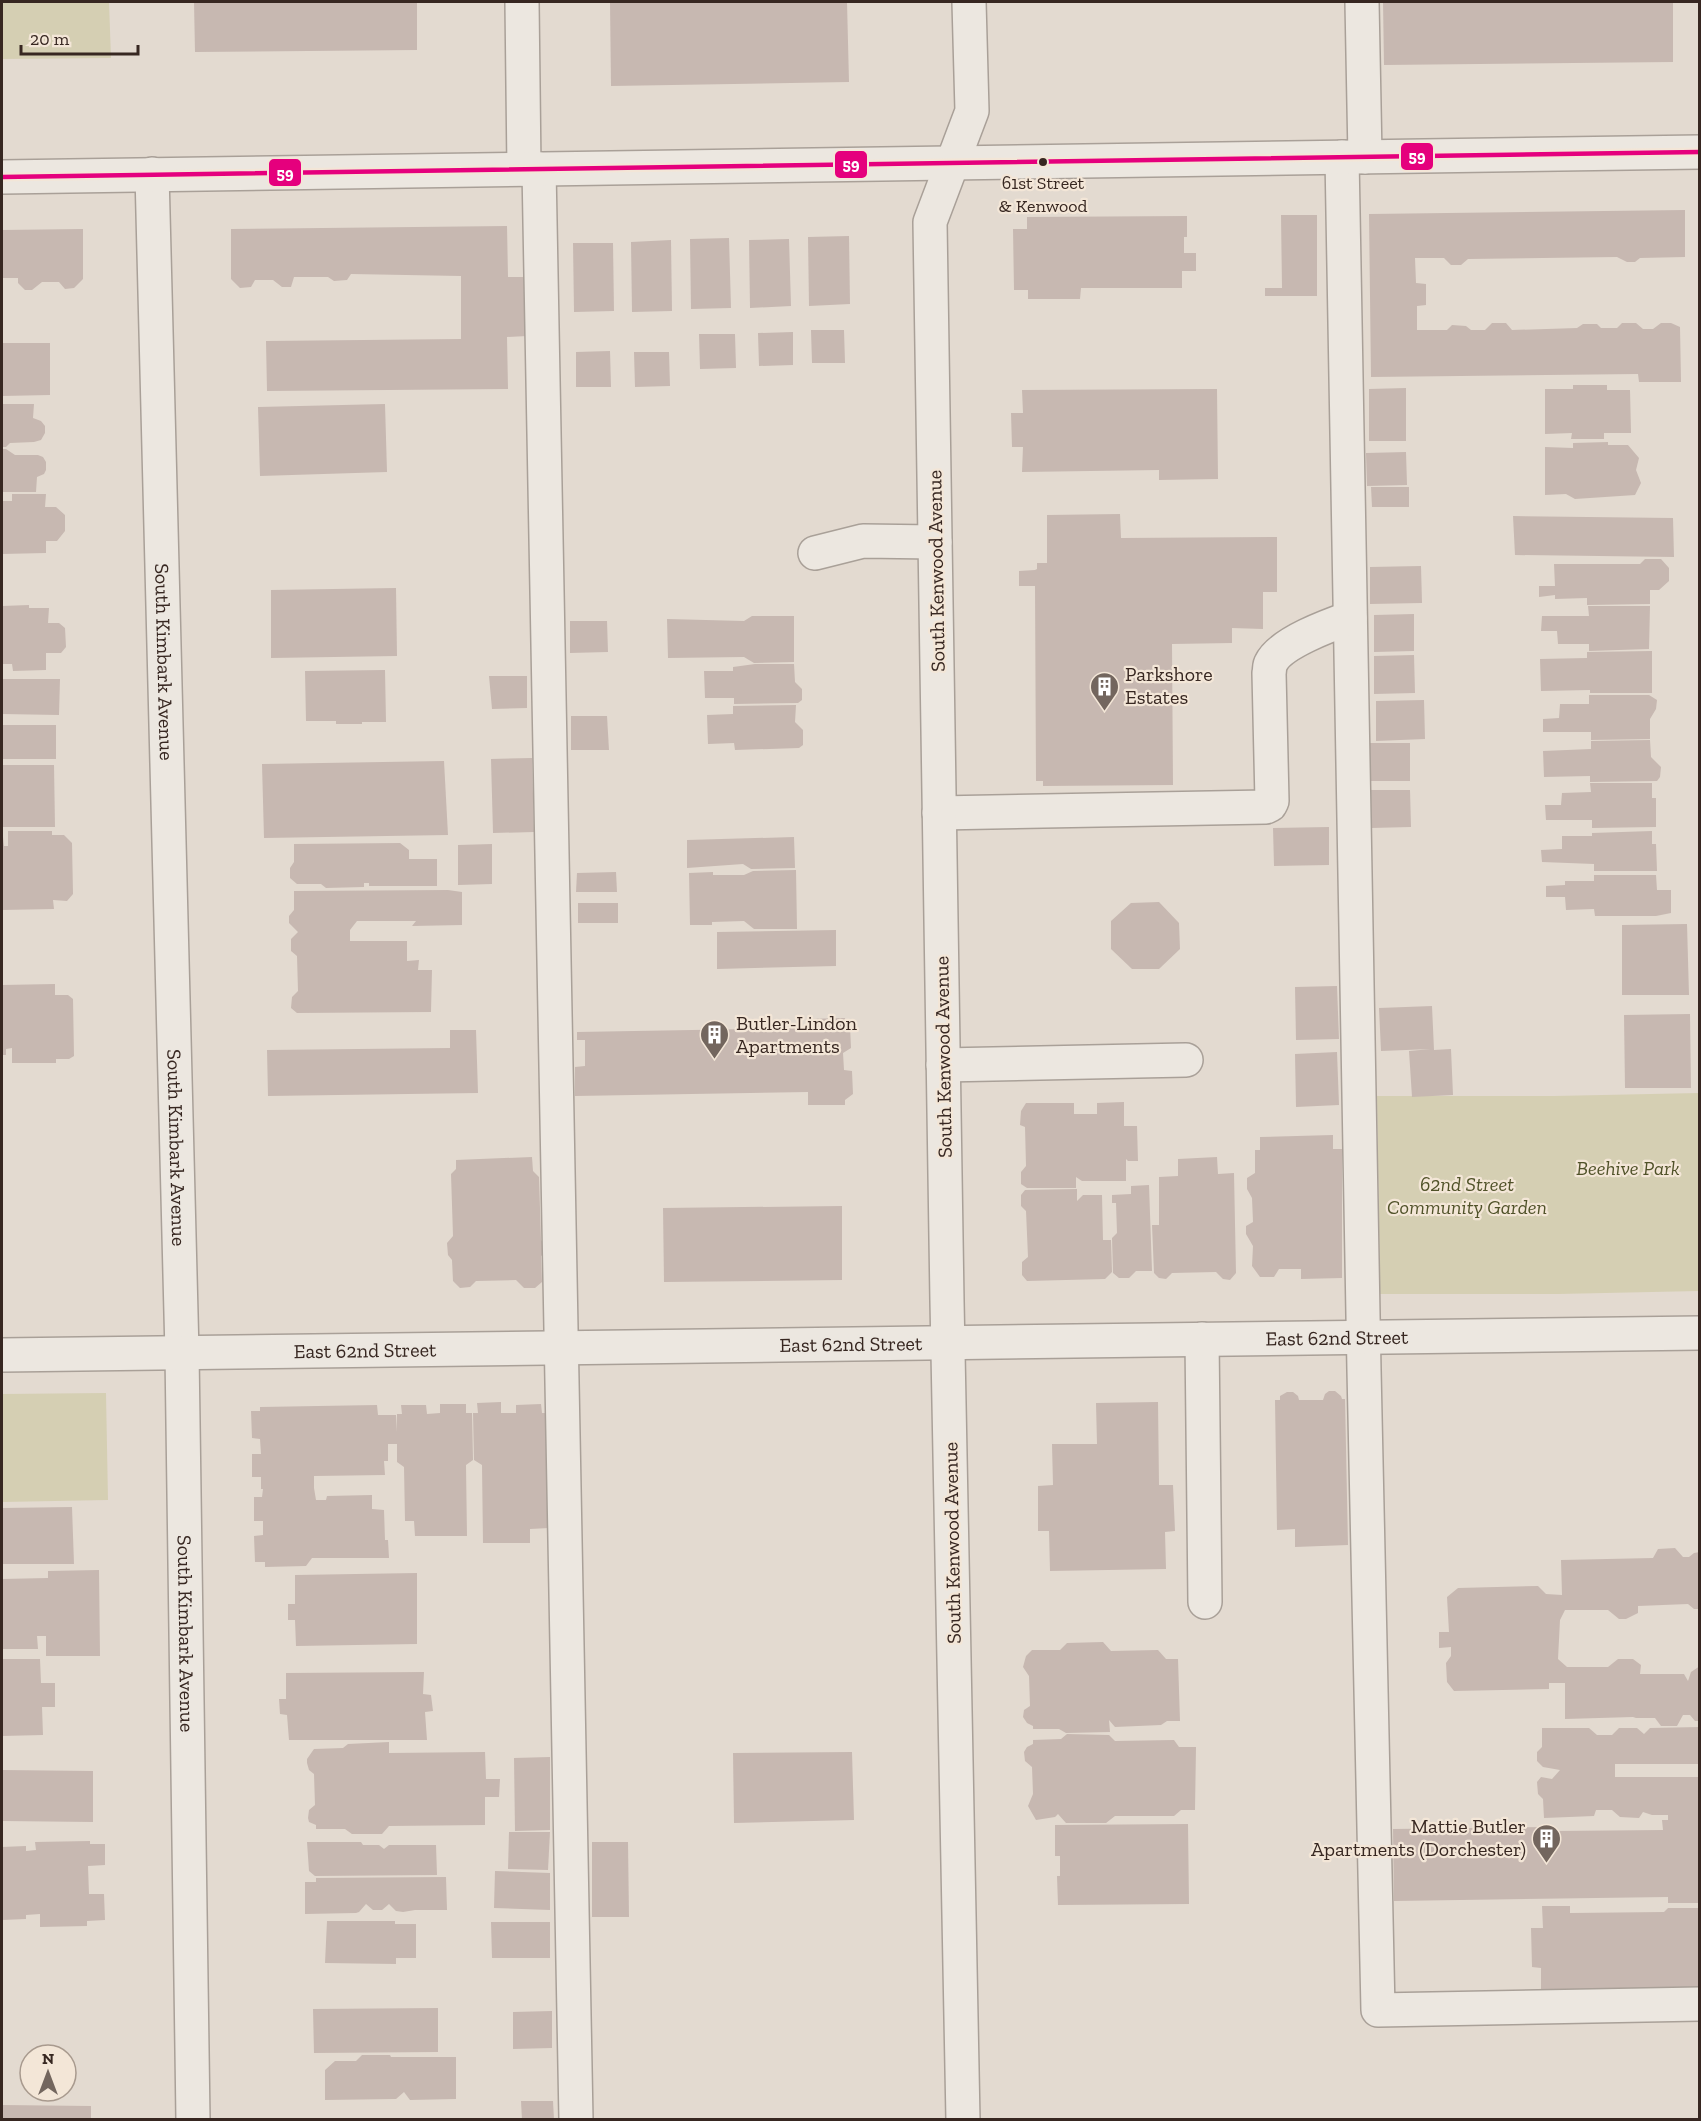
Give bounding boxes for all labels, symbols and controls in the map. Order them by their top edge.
scale bar [21,18,138,56]
text: 20 m [30,28,70,50]
line badge: 59 [1400,142,1434,171]
text: 59 [1409,147,1426,166]
line badge: 59 [834,150,868,179]
text: 59 [843,155,860,174]
marker: 61st Street & Kenwood [1037,156,1049,168]
line badge: 59 [268,158,302,187]
text: 59 [277,164,294,183]
place label: 61st Street & Kenwood [999,172,1088,217]
street label: South Kenwood Avenue [922,470,950,672]
street label: South Kimbark Avenue [150,563,179,761]
place label: Parkshore Estates [1125,662,1213,709]
building icon: Parkshore Estates [1088,670,1120,712]
street label: South Kenwood Avenue [929,956,957,1158]
place label: Butler-Lindon Apartments [736,1011,857,1058]
building icon: Butler-Lindon Apartments [699,1018,731,1060]
street label: South Kimbark Avenue [162,1049,191,1247]
park label: Beehive Park [1576,1156,1680,1180]
park label: 62nd Street Community Garden [1387,1172,1547,1219]
street label: East 62nd Street [1265,1325,1409,1351]
street label: East 62nd Street [779,1331,923,1357]
street label: East 62nd Street [293,1337,437,1363]
street label: South Kenwood Avenue [938,1442,966,1644]
street label: South Kimbark Avenue [173,1535,199,1732]
place label: Mattie Butler Apartments (Dorchester) [1311,1814,1526,1861]
building icon: Mattie Butler Apartments (Dorchester) [1531,1822,1563,1864]
north arrow [18,2043,78,2103]
text: N [42,2049,54,2068]

